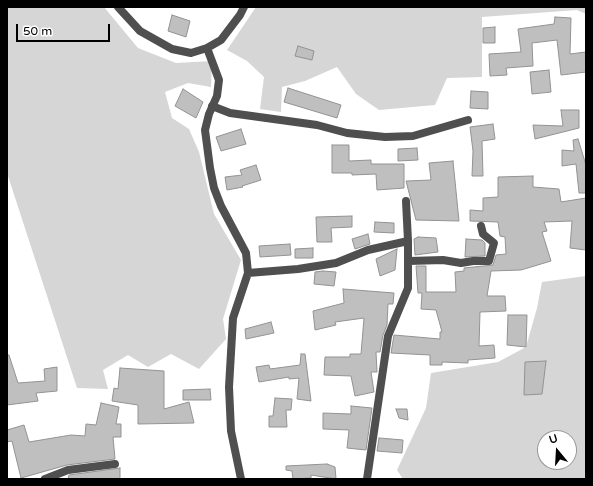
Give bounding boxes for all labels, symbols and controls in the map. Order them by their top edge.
scale bar [18,16,112,42]
text: 50 m [23,24,52,38]
north arrow [537,430,577,470]
text: U [547,432,559,447]

